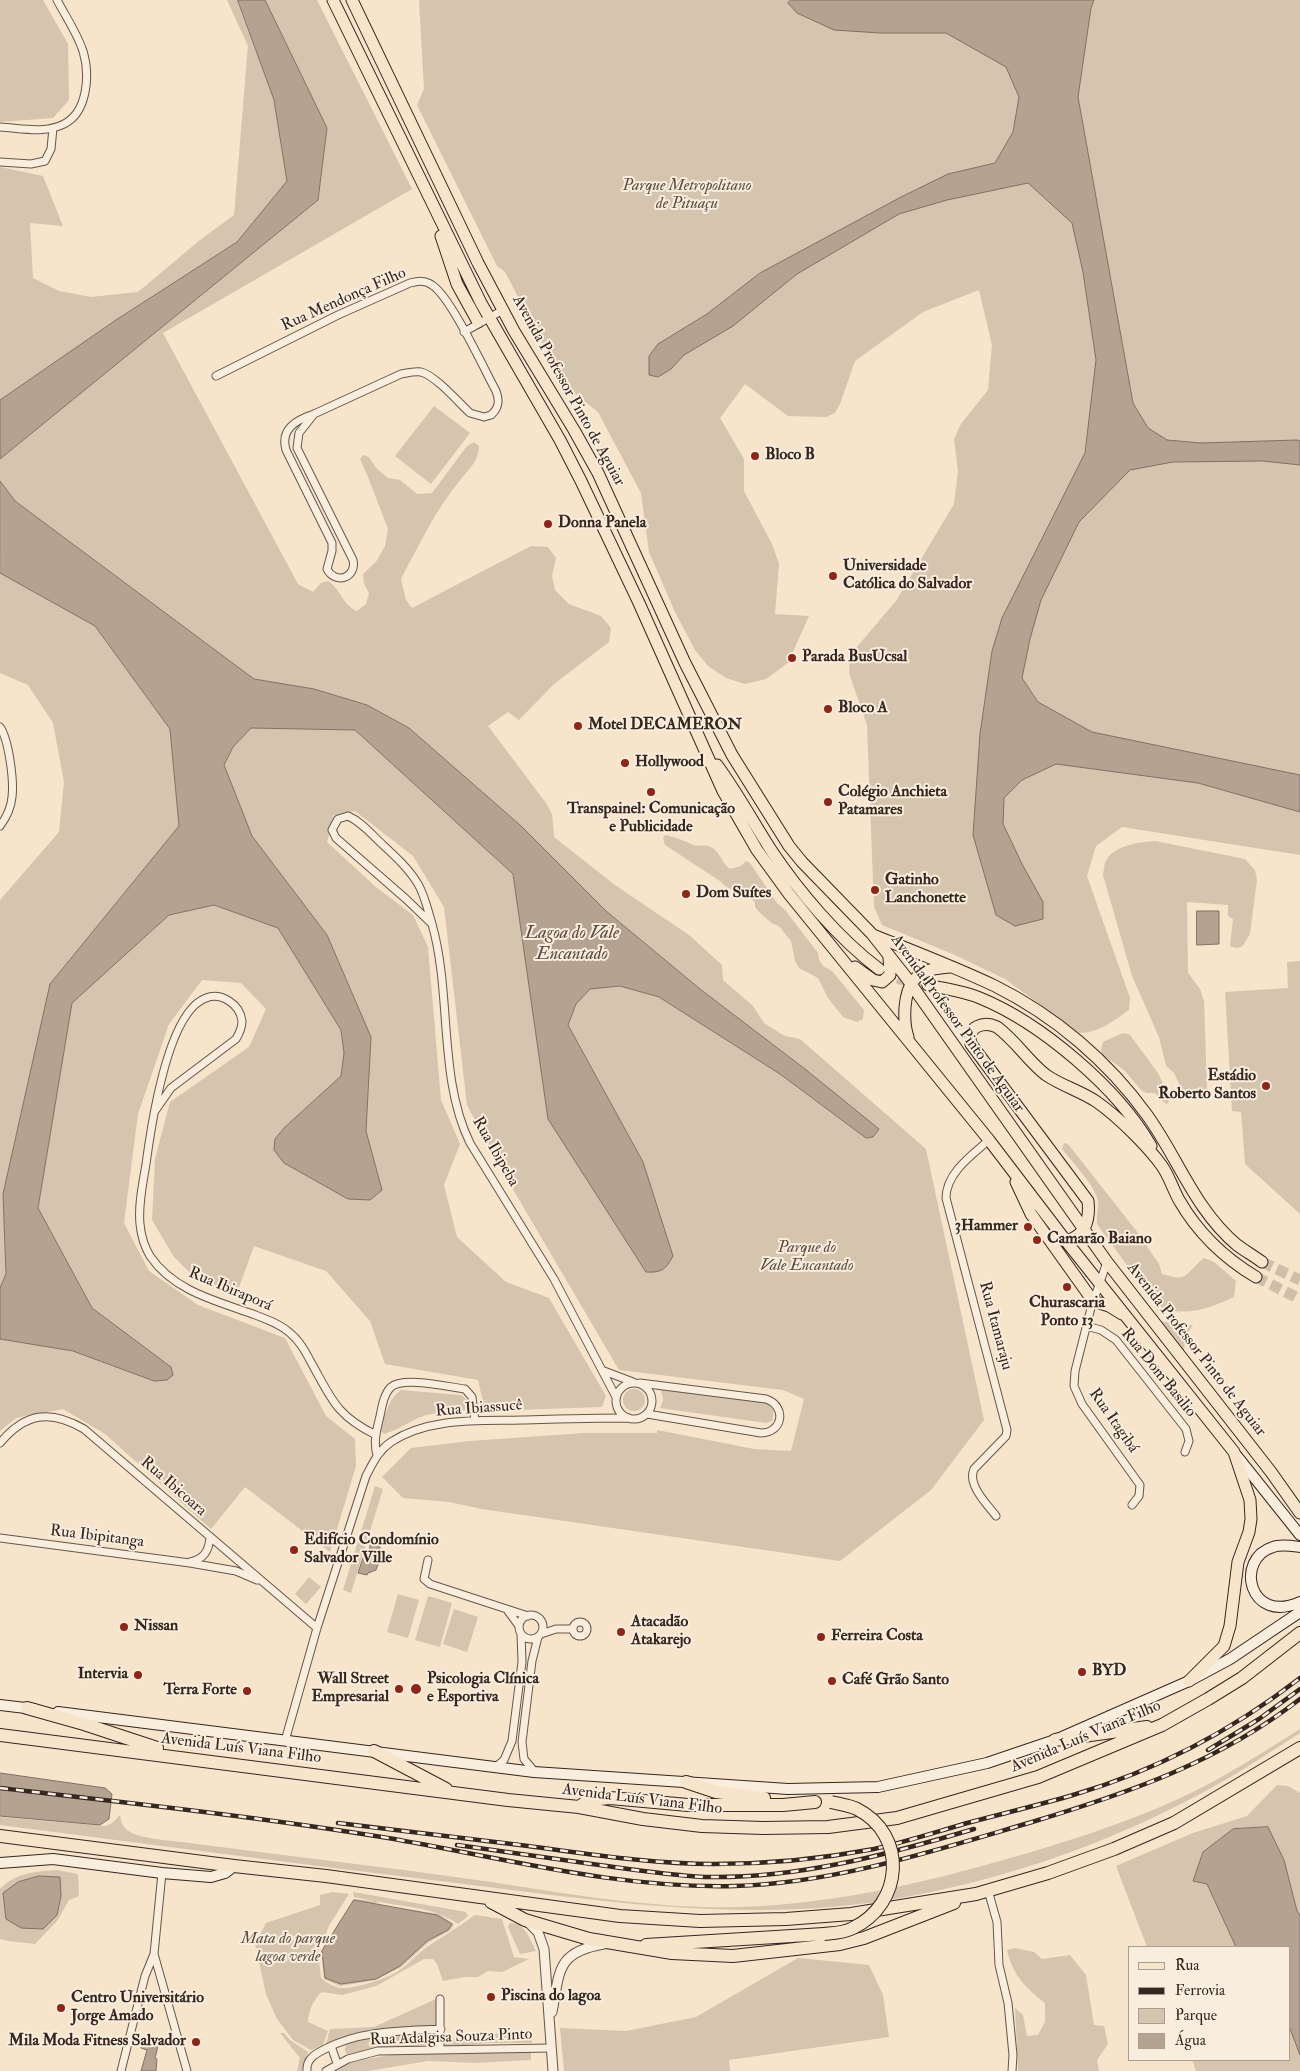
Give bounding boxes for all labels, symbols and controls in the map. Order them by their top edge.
park label: Parque Metropolitano de Pituaçu [623,177,751,215]
street label: Rua Mendonça Filho [279,264,409,336]
street label: Avenida Professor Pinto de Aguiar [507,292,629,490]
place label: Bloco B [765,446,815,466]
marker: Bloco B [749,450,761,462]
place label: Donna Panela [558,514,646,534]
marker: Donna Panela [542,518,554,530]
place label: Universidade Católica do Salvador [843,557,972,595]
marker: Universidade Católica do Salvador [827,570,839,582]
place label: Parada BusUcsal [802,648,907,668]
marker: Parada BusUcsal [786,652,798,664]
place label: Bloco A [838,699,888,719]
marker: Bloco A [822,703,834,715]
place label: Motel DECAMERON [588,716,742,736]
marker: Motel DECAMERON [572,720,584,732]
place label: Hollywood [635,753,704,773]
marker: Hollywood [619,757,631,769]
place label: Colégio Anchieta Patamares [838,783,947,821]
marker: Transpainel: Comunicação e Publicidade [645,786,657,798]
marker: Colégio Anchieta Patamares [822,796,834,808]
place label: Transpainel: Comunicação e Publicidade [567,800,735,838]
place label: Gatinho Lanchonette [885,871,966,909]
place label: Dom Suítes [696,884,771,904]
marker: Gatinho Lanchonette [869,884,881,896]
marker: Dom Suítes [680,888,692,900]
water label: Lagoa do Vale Encantado [525,923,619,966]
street label: Avenida Professor Pinto de Aguiar [886,931,1028,1117]
place label: Estádio Roberto Santos [1158,1067,1256,1105]
marker: Estádio Roberto Santos [1260,1080,1272,1092]
street label: Rua Ibipeba [467,1114,523,1190]
place label: 3Hammer [955,1217,1018,1237]
marker: 3Hammer [1022,1221,1034,1233]
place label: Camarão Baiano [1047,1230,1152,1250]
marker: Camarão Baiano [1031,1234,1043,1246]
park label: Parque do Vale Encantado [760,1239,854,1277]
street label: Avenida Professor Pinto de Aguiar [1122,1259,1270,1441]
street label: Rua Ibiraporá [185,1264,275,1316]
street label: Rua Itamaraju [974,1280,1016,1372]
marker: Churascaria Ponto 13 [1061,1281,1073,1293]
place label: Churascaria Ponto 13 [1029,1294,1105,1332]
street label: Rua Dom Basilio [1116,1325,1200,1421]
street label: Rua Itagibá [1084,1385,1142,1457]
street label: Rua Ibiassucê [435,1396,523,1422]
street label: Rua Ibicoara [136,1453,210,1521]
street label: Rua Ibipitanga [49,1522,145,1552]
place label: Edifício Condomínio Salvador Ville [304,1531,439,1569]
marker: Edifício Condomínio Salvador Ville [288,1544,300,1556]
place label: Atacadão Atakarejo [631,1613,691,1651]
place label: Nissan [134,1617,178,1637]
marker: Nissan [118,1621,130,1633]
marker: Atacadão Atakarejo [615,1626,627,1638]
place label: Ferreira Costa [831,1627,923,1647]
marker: Ferreira Costa [815,1631,827,1643]
place label: BYD [1092,1662,1126,1682]
place label: Intervia [78,1665,128,1685]
marker: BYD [1076,1666,1088,1678]
marker: Intervia [132,1669,144,1681]
place label: Wall Street Empresarial [312,1670,389,1708]
place label: Psicologia Clínica e Esportiva [427,1670,539,1708]
place label: Café Grão Santo [842,1671,949,1691]
marker: Café Grão Santo [826,1675,838,1687]
place label: Terra Forte [163,1681,237,1701]
marker: Psicologia Clínica e Esportiva [409,1682,423,1696]
marker: Wall Street Empresarial [393,1683,405,1695]
marker: Terra Forte [241,1685,253,1697]
street label: Avenida Luís Viana Filho [1008,1697,1164,1777]
street label: Avenida Luís Viana Filho [160,1730,322,1768]
street label: Avenida Luís Viana Filho [561,1781,723,1819]
park label: Mata do parque lagoa verde [241,1930,335,1968]
legend [1128,1946,1290,2061]
text: Rua [1175,1956,1200,1975]
text: Ferrovia [1175,1981,1225,2000]
place label: Piscina do lagoa [501,1987,601,2007]
place label: Centro Universitário Jorge Amado [71,1989,204,2027]
marker: Piscina do lagoa [485,1991,497,2003]
marker: Centro Universitário Jorge Amado [55,2002,67,2014]
text: Parque [1175,2006,1217,2025]
street label: Rua Adalgisa Souza Pinto [369,2026,533,2050]
text: Água [1175,2031,1206,2050]
place label: Mila Moda Fitness Salvador [9,2032,186,2052]
marker: Mila Moda Fitness Salvador [190,2036,202,2048]

